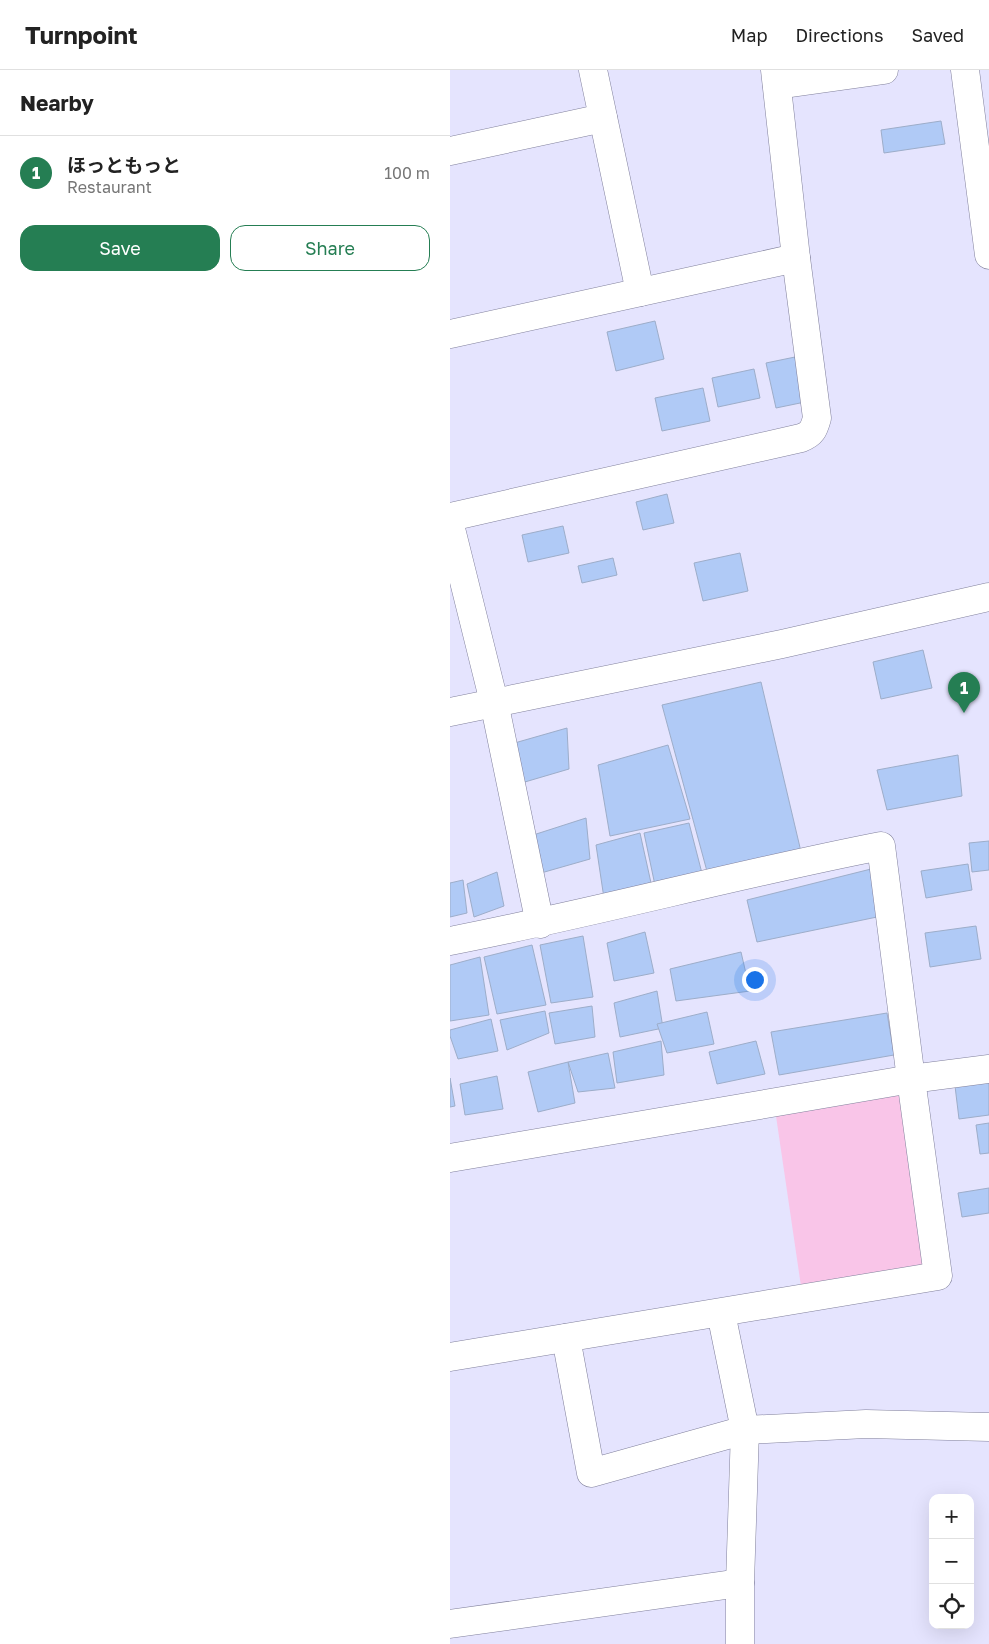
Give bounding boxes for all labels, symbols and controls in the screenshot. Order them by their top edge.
text: Turnpoint [25,20,138,49]
text: Map [731,24,767,46]
text: Directions [795,24,883,46]
text: Saved [911,24,964,46]
text: Nearby [20,90,94,116]
text: ほっともっと [67,153,181,176]
text: 1 [32,163,40,183]
text: 100 m [384,163,430,183]
text: Restaurant [67,177,152,197]
button: Save [20,225,220,271]
button: Share [230,225,430,271]
pin: 1 [948,672,980,713]
your location [742,967,768,993]
map controls [929,1494,974,1629]
button: + [929,1494,974,1539]
button: − [929,1539,974,1584]
button: locate [929,1584,974,1629]

